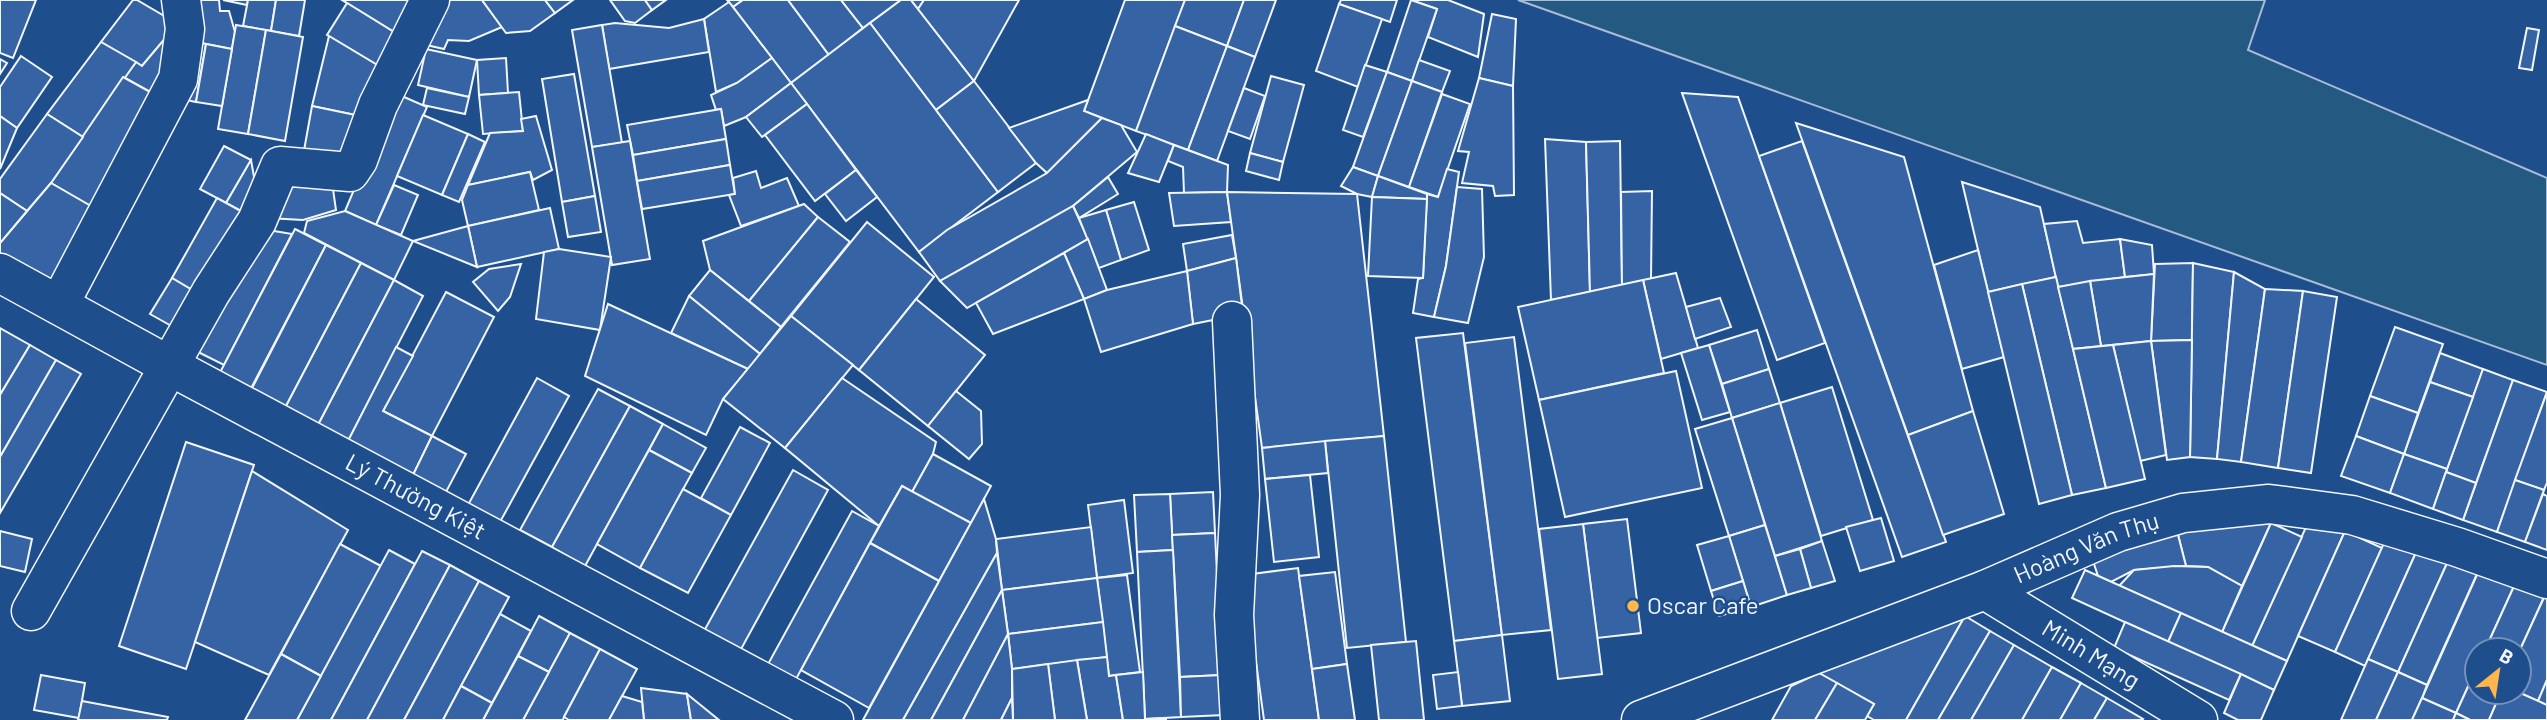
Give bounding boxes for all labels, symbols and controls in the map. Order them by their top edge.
street label: Lý Thường Kiệt [341,446,491,545]
street label: Hoàng Văn Thụ [2009,505,2162,589]
place label: Oscar Cafe [1647,590,1759,619]
marker: Oscar Cafe [1625,598,1641,614]
street label: Minh Mạng [2037,613,2146,694]
north arrow [2463,636,2533,706]
text: B [2496,643,2518,669]

